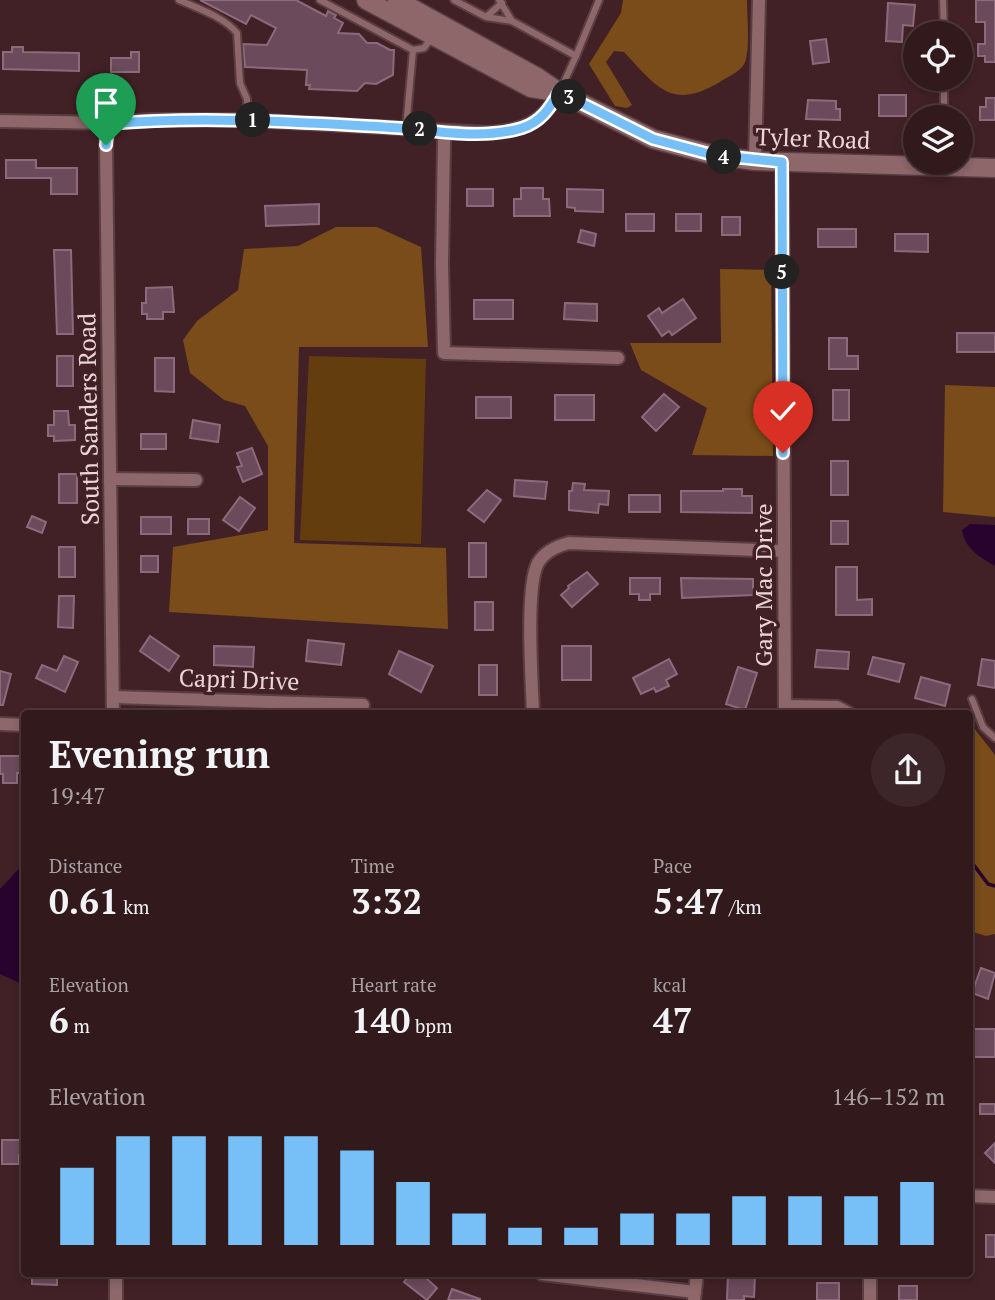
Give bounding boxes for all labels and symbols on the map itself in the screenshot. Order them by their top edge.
pin [76,73,136,145]
pin: 3 [552,80,586,114]
pin: 1 [236,102,270,138]
pin: 2 [402,111,438,146]
street label: Tyler Road [755,120,871,156]
pin: 4 [706,140,742,174]
pin: 5 [764,254,800,290]
street label: South Sanders Road [70,313,106,525]
pin [753,381,813,453]
street label: Gary Mac Drive [747,503,779,667]
street label: Capri Drive [178,661,300,697]

